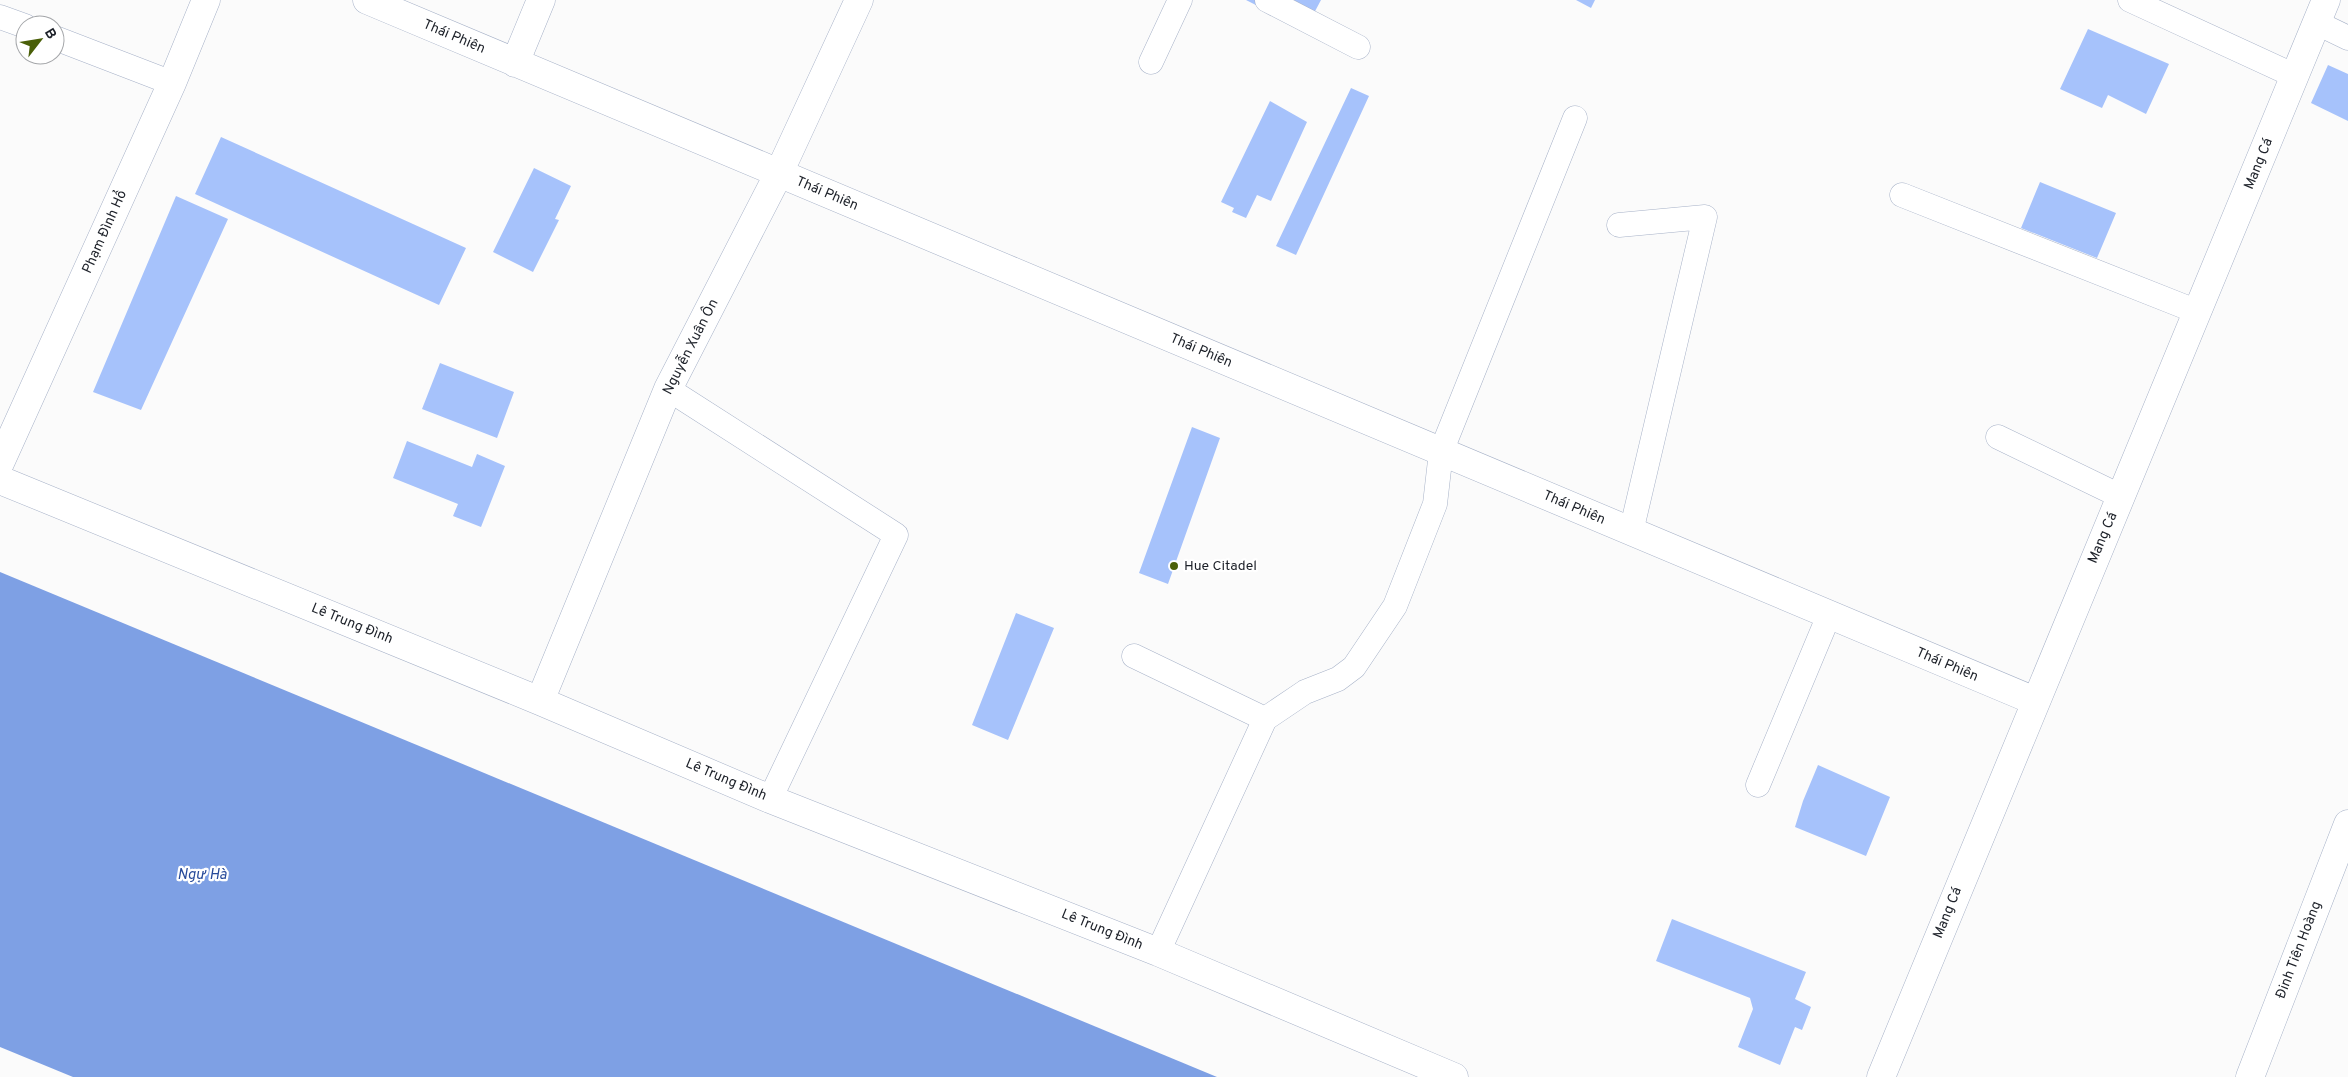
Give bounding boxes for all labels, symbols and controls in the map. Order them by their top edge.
north arrow [15,15,65,65]
street label: Thái Phiên [420,16,488,58]
text: B [40,26,60,43]
street label: Mang Cá [2241,136,2277,192]
street label: Thái Phiên [793,173,861,215]
street label: Phạm Đình Hổ [78,187,131,276]
street label: Nguyễn Xuân Ôn [659,296,722,398]
street label: Thái Phiên [1167,330,1235,372]
street label: Thái Phiên [1540,487,1608,529]
street label: Mang Cá [2085,510,2121,566]
place label: Hue Citadel [1184,558,1257,575]
marker: Hue Citadel [1168,560,1180,572]
street label: Lê Trung Đình [309,600,395,648]
street label: Thái Phiên [1913,644,1981,686]
street label: Lê Trung Đình [683,755,769,805]
water label: Ngự Hà [177,866,227,885]
street label: Mang Cá [1930,885,1966,941]
street label: Đinh Tiên Hoàng [2273,899,2325,1001]
street label: Lê Trung Đình [1059,906,1145,954]

